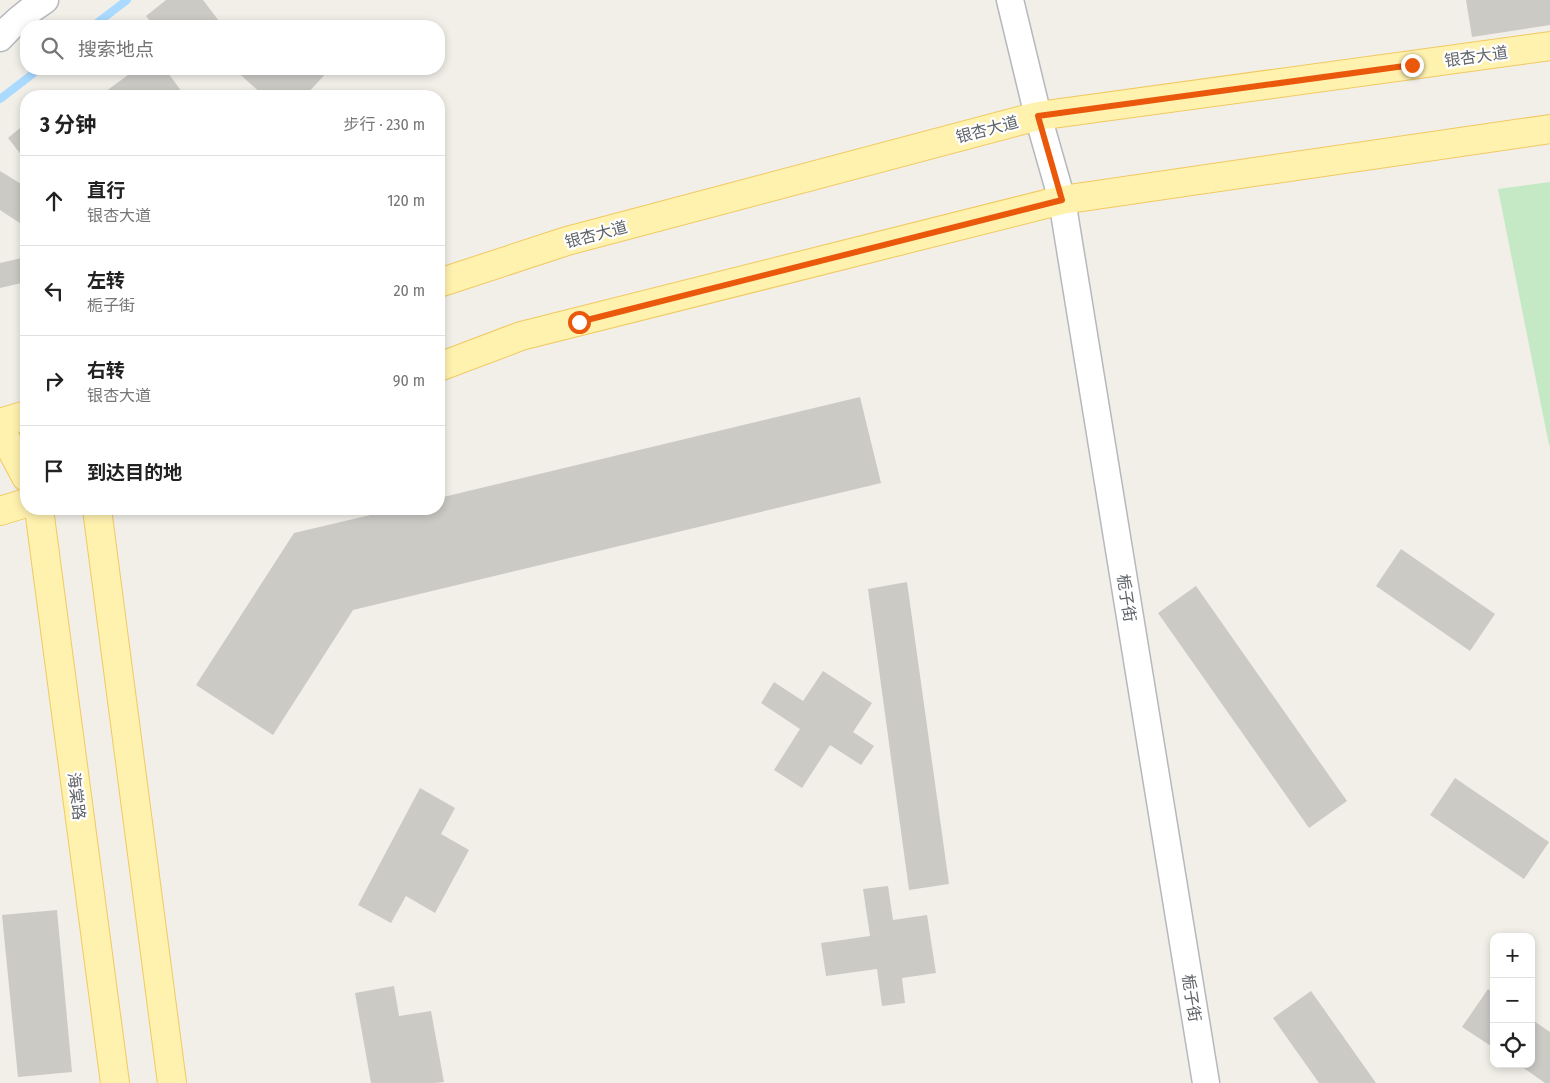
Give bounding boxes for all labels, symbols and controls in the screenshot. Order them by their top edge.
search box [20,20,445,75]
icon: search [38,34,66,62]
text: 搜索地点 [78,38,154,61]
street label: 银杏大道 [1443,43,1509,70]
route end [1401,54,1424,77]
text: 3 分钟 [40,112,96,138]
street label: 银杏大道 [954,112,1021,147]
text: 步行 · 230 m [343,115,425,134]
text: 直行 [87,179,125,202]
icon: ahead [40,187,68,215]
text: 120 m [387,191,425,210]
text: 银杏大道 [87,206,151,225]
street label: 银杏大道 [563,217,630,252]
text: 左转 [87,269,125,292]
icon: left [40,277,68,305]
text: 20 m [394,281,425,300]
text: 栀子街 [87,296,135,315]
route start [568,311,591,334]
text: 右转 [87,359,125,382]
icon: right [40,367,68,395]
text: 90 m [393,371,425,390]
text: 银杏大道 [87,386,151,405]
icon: arrive [40,457,68,485]
text: 到达目的地 [87,461,182,484]
street label: 栀子街 [1113,573,1140,623]
street label: 海棠路 [64,771,89,821]
map controls [1490,933,1535,1068]
button: + [1490,933,1535,978]
street label: 栀子街 [1178,973,1205,1023]
button: − [1490,978,1535,1023]
button: locate [1490,1023,1535,1068]

